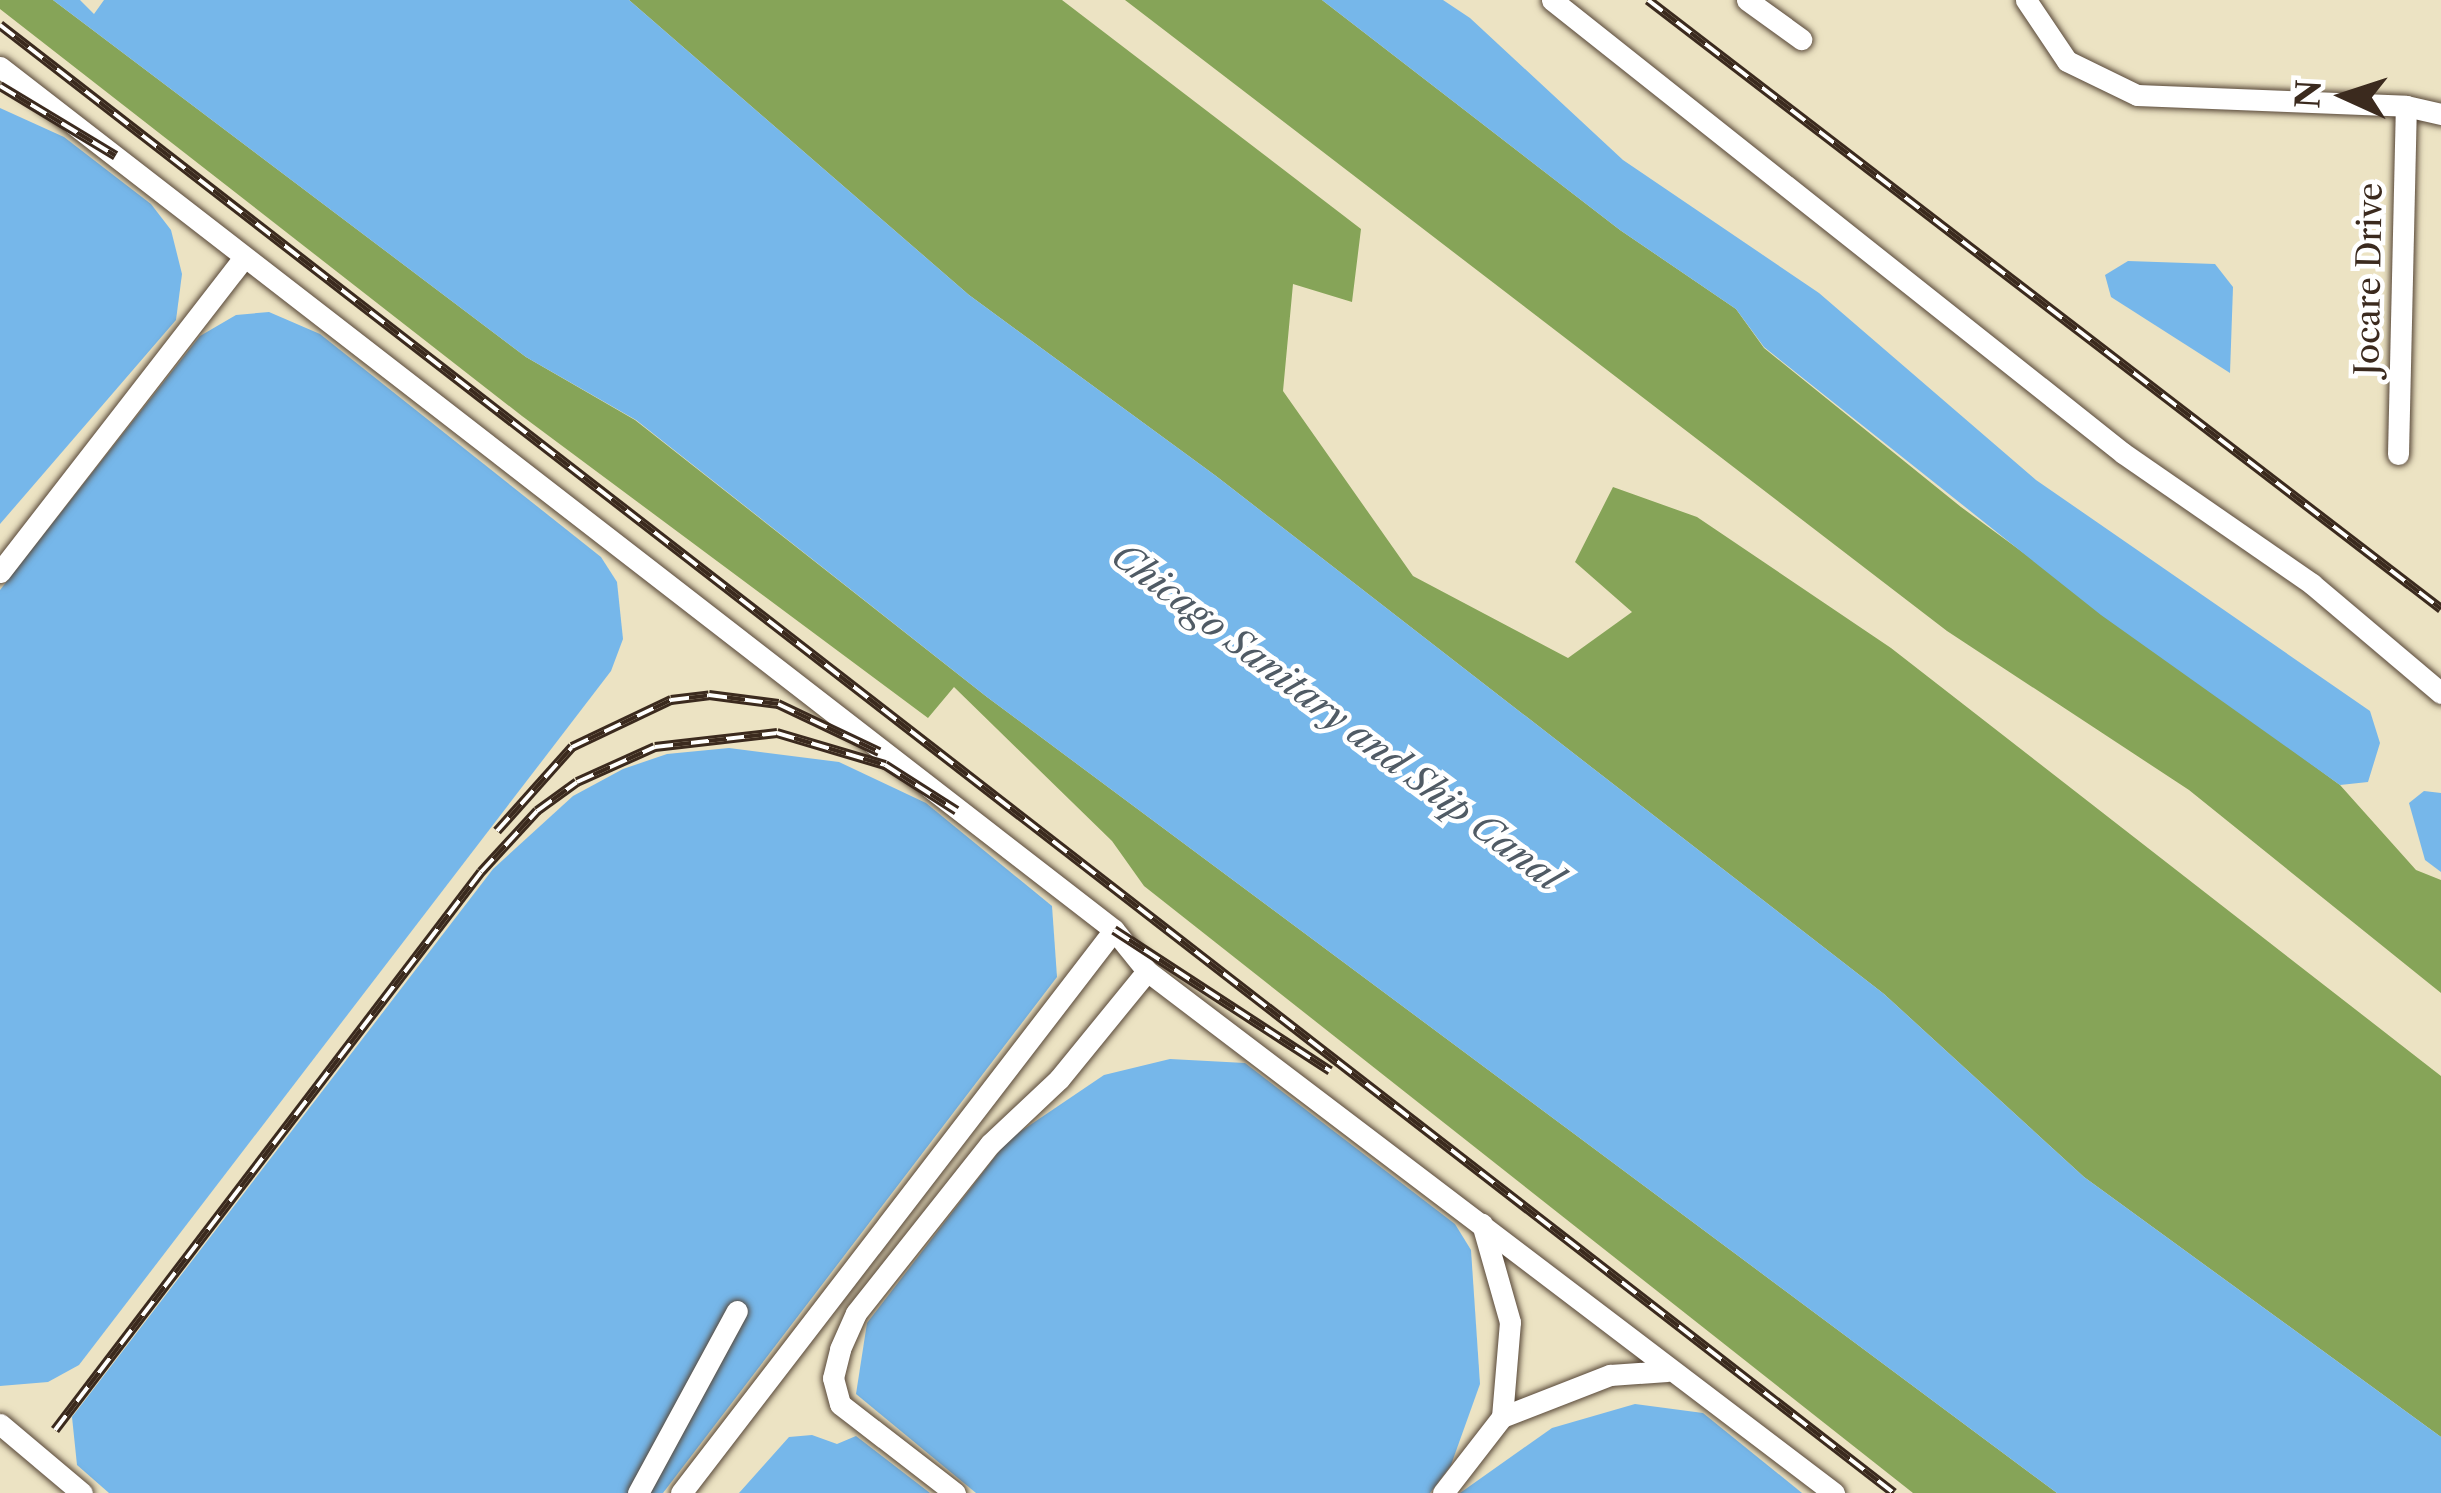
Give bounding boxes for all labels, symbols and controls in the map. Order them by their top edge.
north arrow [2285,36,2405,156]
text: N [2287,79,2330,109]
street label: Jocare Drive [2348,182,2390,376]
water label: Chicago Sanitary and Ship Canal [1104,534,1570,900]

